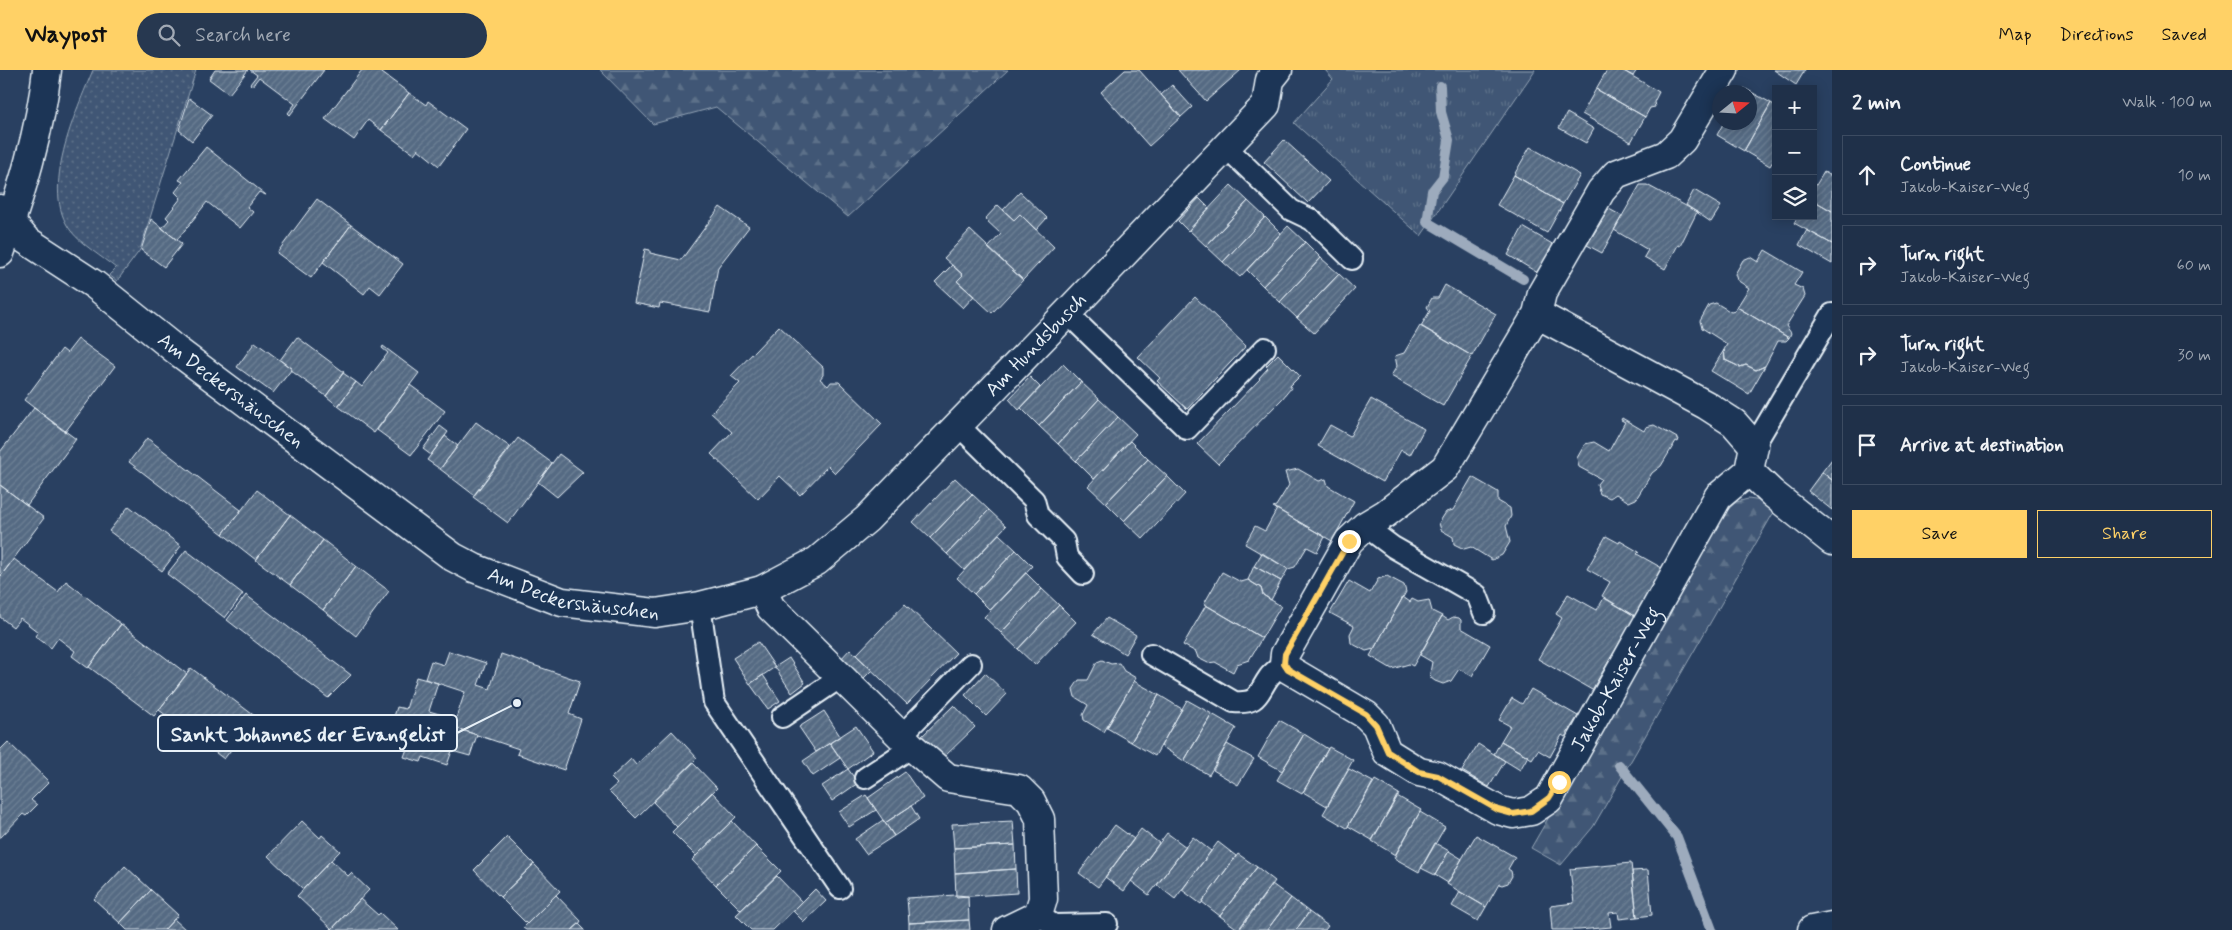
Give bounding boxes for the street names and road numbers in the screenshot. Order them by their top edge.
street label: Am Hundsbusch [979,287,1093,403]
street label: Am Deckershäuschen [152,327,310,455]
street label: Am Deckershäuschen [483,561,661,627]
street label: Jakob-Kaiser-Weg [1565,602,1669,757]

